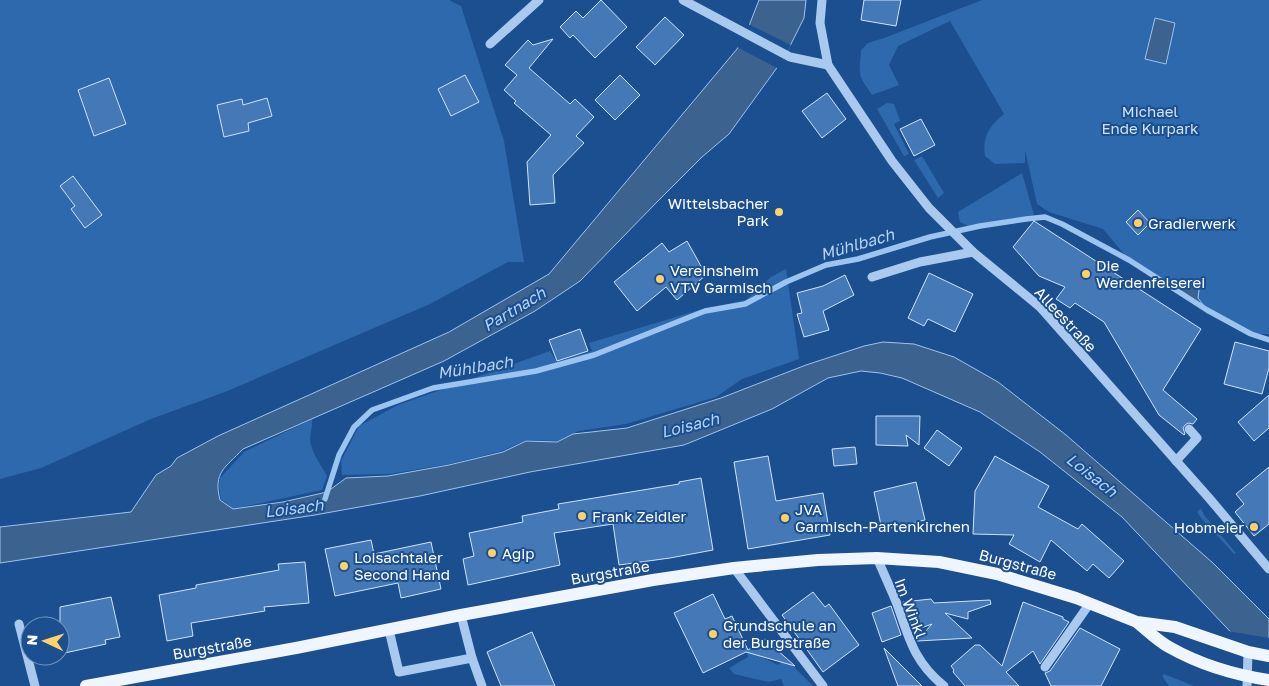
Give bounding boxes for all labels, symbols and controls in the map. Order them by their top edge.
park label: Michael Ende Kurpark [1101,102,1199,137]
place label: Wittelsbacher Park [668,194,770,229]
marker: Wittelsbacher Park [773,206,785,218]
place label: Gradierwerk [1148,214,1236,232]
marker: Gradierwerk [1132,217,1144,229]
water label: Mühlbach [818,224,897,264]
place label: Die Werdenfelserei [1096,256,1205,291]
place label: Vereinsheim VTV Garmisch [670,261,772,296]
marker: Die Werdenfelserei [1080,268,1092,280]
marker: Vereinsheim VTV Garmisch [654,273,666,285]
water label: Partnach [479,282,550,336]
street label: Alleestraße [1031,283,1101,355]
water label: Mühlbach [436,351,515,383]
water label: Loisach [659,408,722,442]
water label: Loisach [1063,449,1122,502]
water label: Loisach [264,494,326,522]
place label: JVA Garmisch-Partenkirchen [795,500,970,535]
place label: Frank Zeidler [592,507,687,525]
marker: Frank Zeidler [576,510,588,522]
marker: JVA Garmisch-Partenkirchen [779,512,791,524]
place label: Hobmeier [1174,518,1244,536]
marker: Hobmeier [1248,521,1260,533]
place label: Agip [502,544,534,562]
street label: Burgstraße [977,545,1059,583]
marker: Agip [486,547,498,559]
place label: Loisachtaler Second Hand [354,548,450,583]
street label: Burgstraße [569,556,651,588]
marker: Loisachtaler Second Hand [338,560,350,572]
street label: Im Winkl [891,576,931,641]
north arrow [20,616,70,666]
place label: Grundschule an der Burgstraße [723,616,836,651]
marker: Grundschule an der Burgstraße [707,628,719,640]
street label: Burgstraße [171,631,253,663]
text: N [23,634,40,646]

